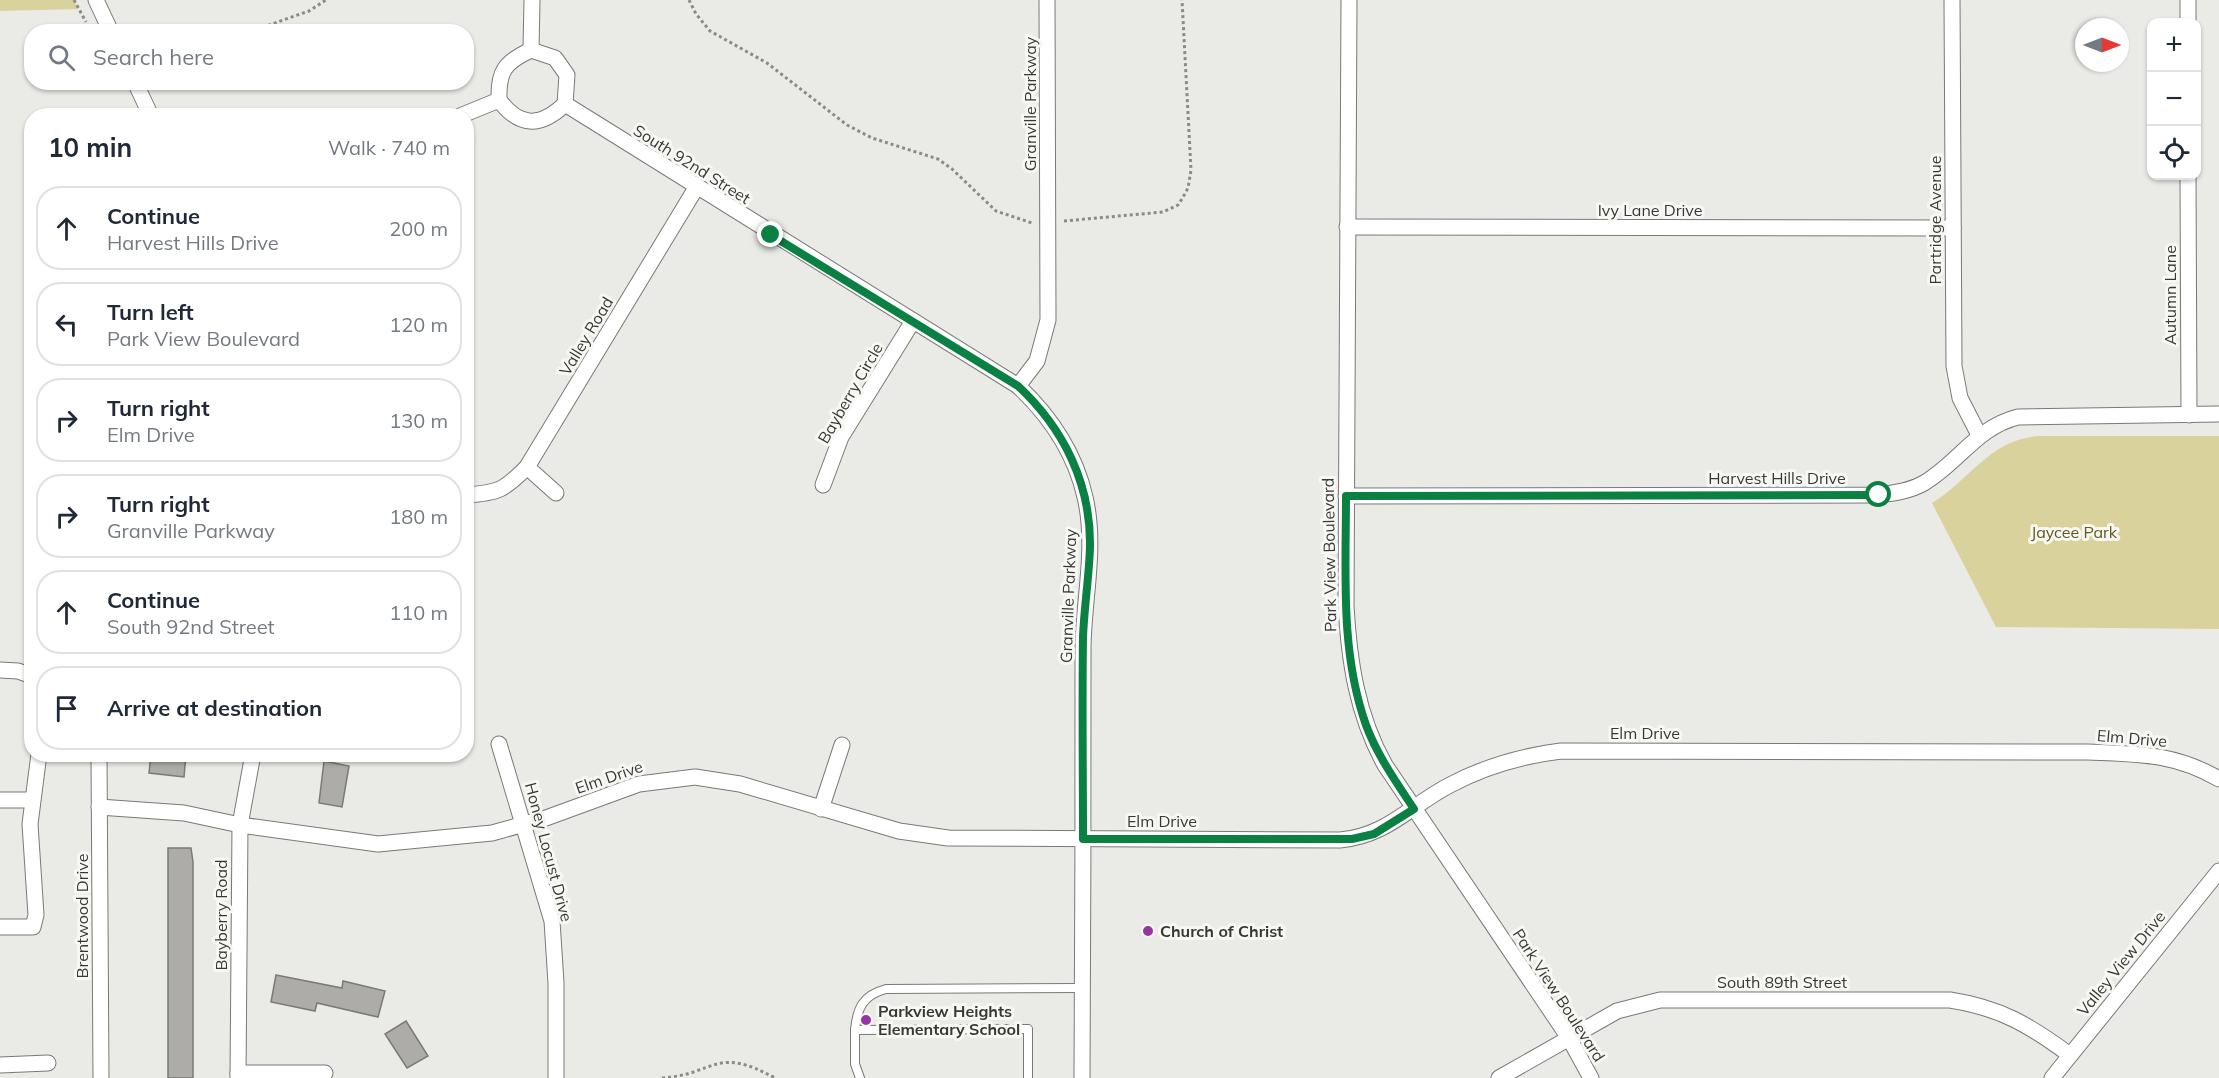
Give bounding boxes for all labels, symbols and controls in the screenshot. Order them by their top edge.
north arrow [2075,18,2129,72]
map controls [2147,18,2201,180]
button: + [2147,18,2201,72]
search box [24,24,474,90]
street label: Granville Parkway [1020,36,1040,171]
icon: search [45,41,78,74]
text: Search here [93,43,214,71]
button: − [2147,72,2201,126]
street label: South 92nd Street [630,120,754,208]
button: locate [2147,126,2201,180]
text: 10 min [48,131,132,164]
text: Walk · 740 m [328,135,450,160]
street label: Partridge Avenue [1925,156,1945,284]
street label: Ivy Lane Drive [1598,200,1702,220]
text: Continue [107,202,200,230]
icon: ahead [50,212,83,245]
text: 200 m [389,216,448,241]
route end [757,221,783,247]
text: Harvest Hills Drive [107,230,279,255]
street label: Autumn Lane [2160,245,2180,345]
street label: Valley Road [555,293,617,379]
text: Turn left [107,298,194,326]
icon: left [50,308,83,341]
text: 120 m [389,312,448,337]
text: Park View Boulevard [107,326,300,351]
street label: Bayberry Circle [813,339,887,447]
text: Turn right [107,394,210,422]
icon: right [50,404,83,437]
text: 130 m [389,408,448,433]
text: Elm Drive [107,422,195,447]
street label: Harvest Hills Drive [1708,468,1846,488]
street label: Park View Boulevard [1318,478,1340,632]
route start [1865,481,1891,507]
text: Turn right [107,490,210,518]
icon: right [50,500,83,533]
text: 180 m [389,504,448,529]
text: Granville Parkway [107,518,275,543]
park label: Jaycee Park [2031,522,2118,542]
street label: Granville Parkway [1056,528,1080,663]
text: Continue [107,586,200,614]
icon: ahead [50,596,83,629]
text: 110 m [389,600,448,625]
text: South 92nd Street [107,614,275,639]
icon: arrive [50,692,83,725]
text: Arrive at destination [107,694,322,722]
street label: Elm Drive [1610,723,1680,743]
street label: Elm Drive [2096,725,2168,751]
street label: Elm Drive [573,756,645,798]
street label: Honey Locust Drive [521,780,577,924]
street label: Elm Drive [1127,811,1197,831]
street label: Brentwood Drive [72,854,92,978]
street label: Bayberry Road [211,859,231,971]
street label: Valley View Drive [2073,907,2169,1019]
place label: Church of Christ [1160,921,1283,941]
marker: Church of Christ [1141,924,1155,938]
street label: Park View Boulevard [1509,925,1609,1065]
street label: South 89th Street [1717,972,1847,992]
place label: Parkview Heights Elementary School [878,1001,1020,1039]
marker: Parkview Heights Elementary School [859,1013,873,1027]

